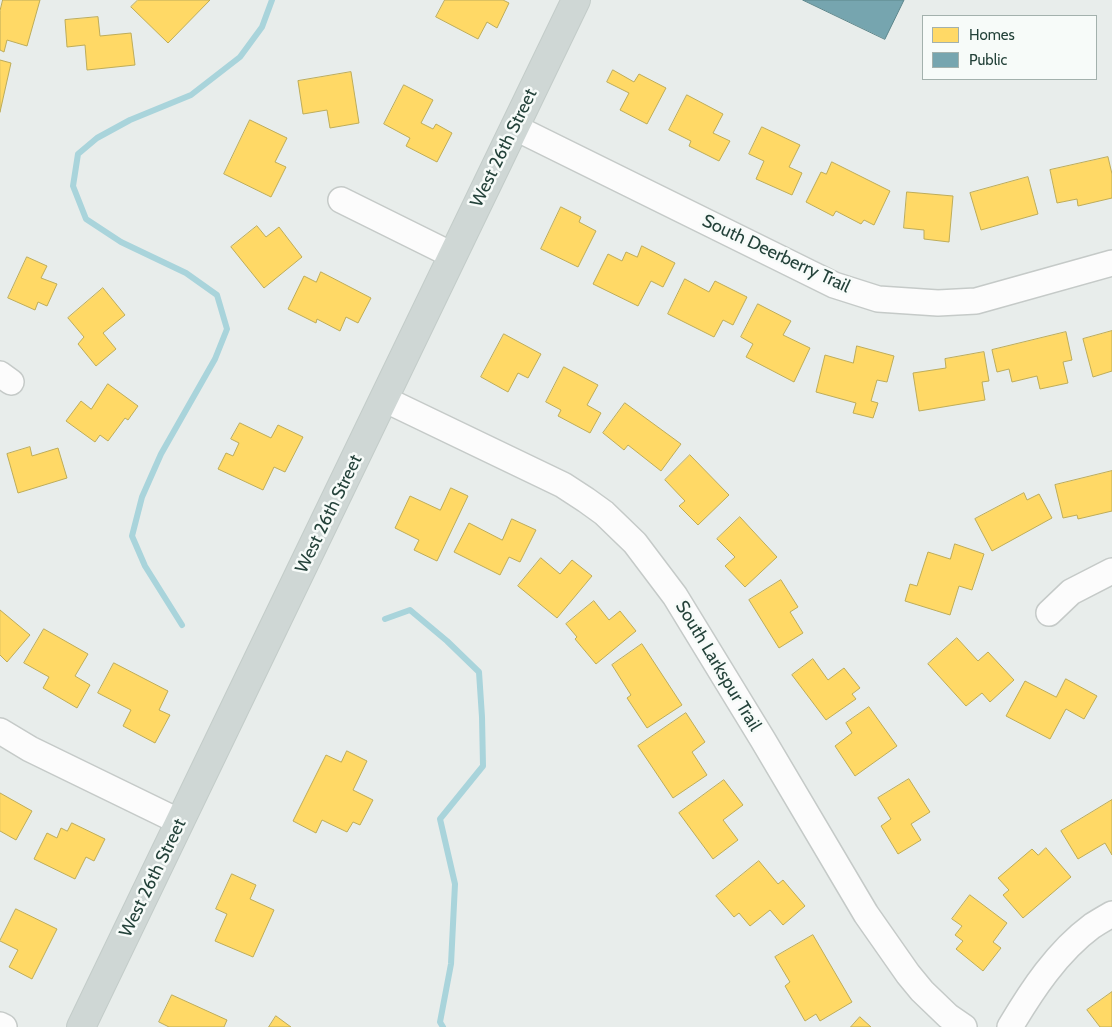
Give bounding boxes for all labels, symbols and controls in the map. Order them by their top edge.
legend [922,15,1097,80]
text: Homes [969,26,1015,44]
text: Public [969,51,1007,69]
street label: West 26th Street [466,85,542,211]
street label: South Deerberry Trail [699,210,853,298]
street label: West 26th Street [291,451,367,577]
street label: South Larkspur Trail [671,597,765,735]
street label: West 26th Street [115,815,191,941]

